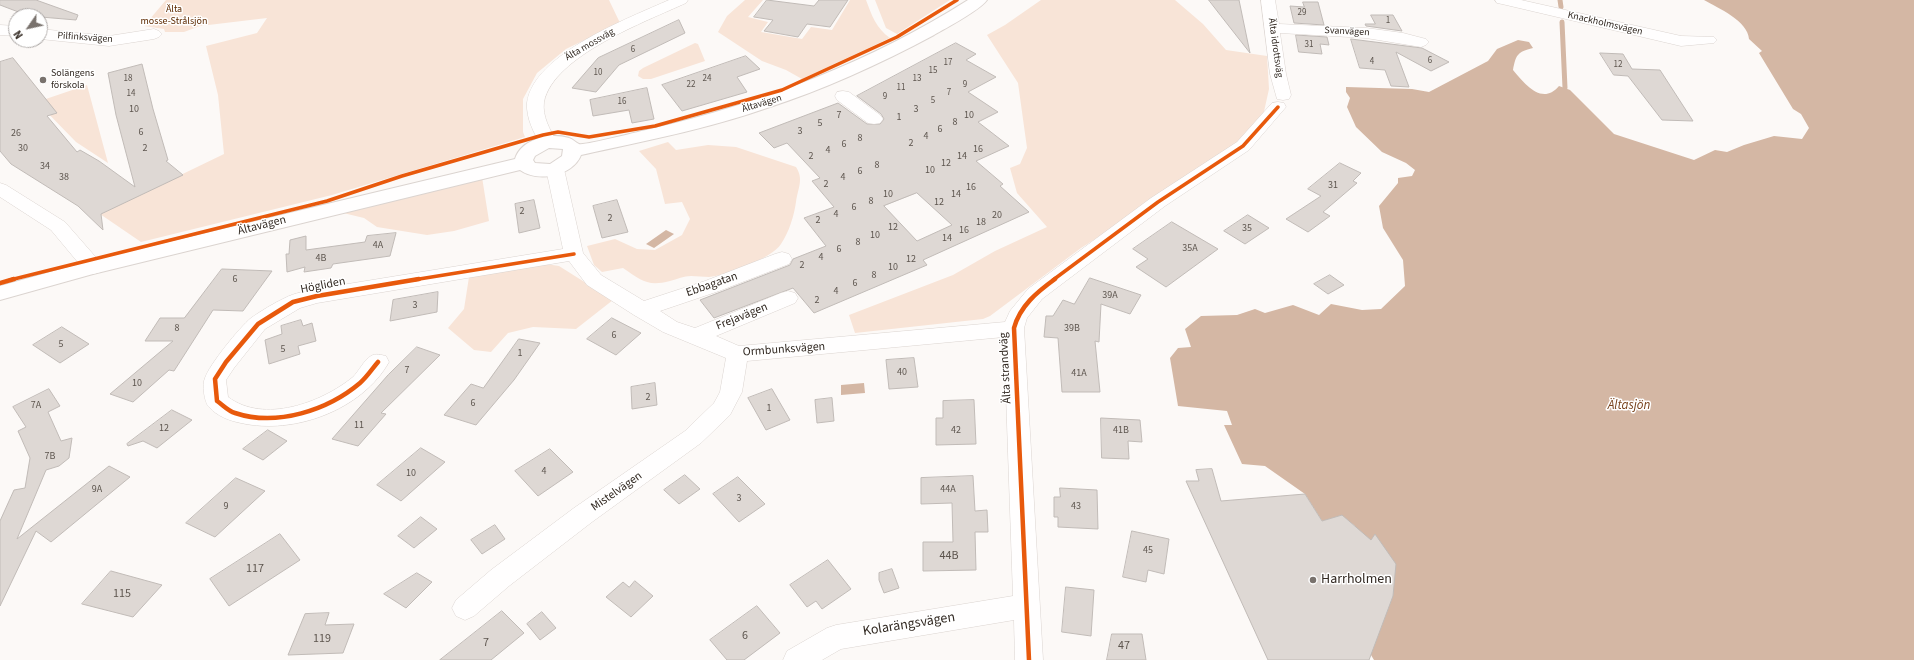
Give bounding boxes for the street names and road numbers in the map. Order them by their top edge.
street label: Knackholmsvägen [1566,10,1644,38]
street label: Älta idrottsväg [1265,17,1285,79]
street label: Svanvägen [1324,25,1370,39]
street label: Älta mossväg [563,26,617,64]
street label: Pilfinksvägen [57,30,113,46]
street label: Ältavägen [741,92,783,116]
street label: Ältavägen [236,213,288,239]
street label: Ebbagatan [684,269,740,301]
street label: Högliden [299,275,347,297]
street label: Frejavägen [714,300,770,334]
street label: Älta strandväg [997,332,1015,404]
street label: Ormbunksvägen [742,340,826,360]
street label: Mistelvägen [589,469,645,515]
street label: Kolarängsvägen [862,609,956,641]

